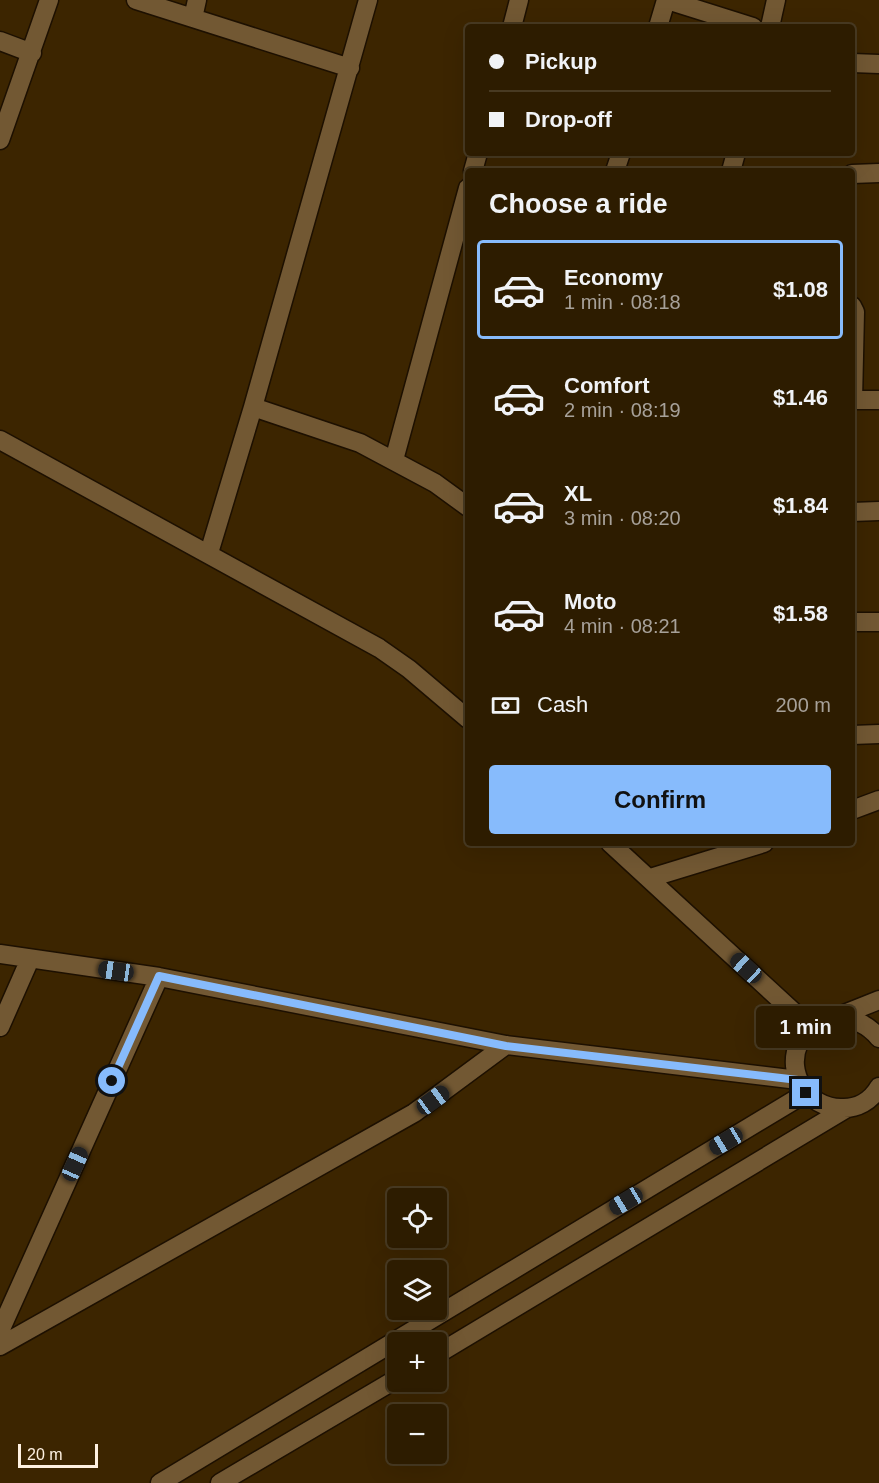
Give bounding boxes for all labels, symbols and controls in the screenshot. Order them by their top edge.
text: Pickup [525,49,597,74]
text: Drop-off [525,107,612,132]
text: Choose a ride [489,189,668,219]
icon: car [492,263,546,317]
text: Economy [564,265,663,290]
text: $1.08 [773,277,828,302]
text: 1 min · 08:18 [564,291,681,313]
icon: car [492,371,546,425]
text: Comfort [564,373,650,398]
text: $1.46 [773,385,828,410]
text: 2 min · 08:19 [564,399,681,421]
icon: car [492,479,546,533]
text: XL [564,481,592,506]
text: $1.84 [773,493,828,518]
text: 3 min · 08:20 [564,507,681,529]
icon: car [492,587,546,641]
text: Moto [564,589,617,614]
text: $1.58 [773,601,828,626]
text: 4 min · 08:21 [564,615,681,637]
icon: cash [489,689,522,722]
text: Cash [537,692,588,717]
text: 200 m [775,694,831,716]
button: Confirm [489,765,831,834]
car [727,949,765,987]
car [97,960,135,982]
callout: 1 min [756,1006,856,1048]
text: 1 min [779,1016,832,1038]
route start [98,1067,125,1094]
route end [792,1079,819,1106]
car [413,1082,453,1118]
car [706,1124,746,1158]
car [59,1144,91,1184]
car [606,1184,646,1218]
map controls [387,1188,447,1464]
button: locate [387,1188,447,1248]
button: layers [387,1260,447,1320]
button: + [387,1332,447,1392]
button: − [387,1404,447,1464]
scale bar [18,1441,98,1468]
text: 20 m [27,1446,63,1463]

